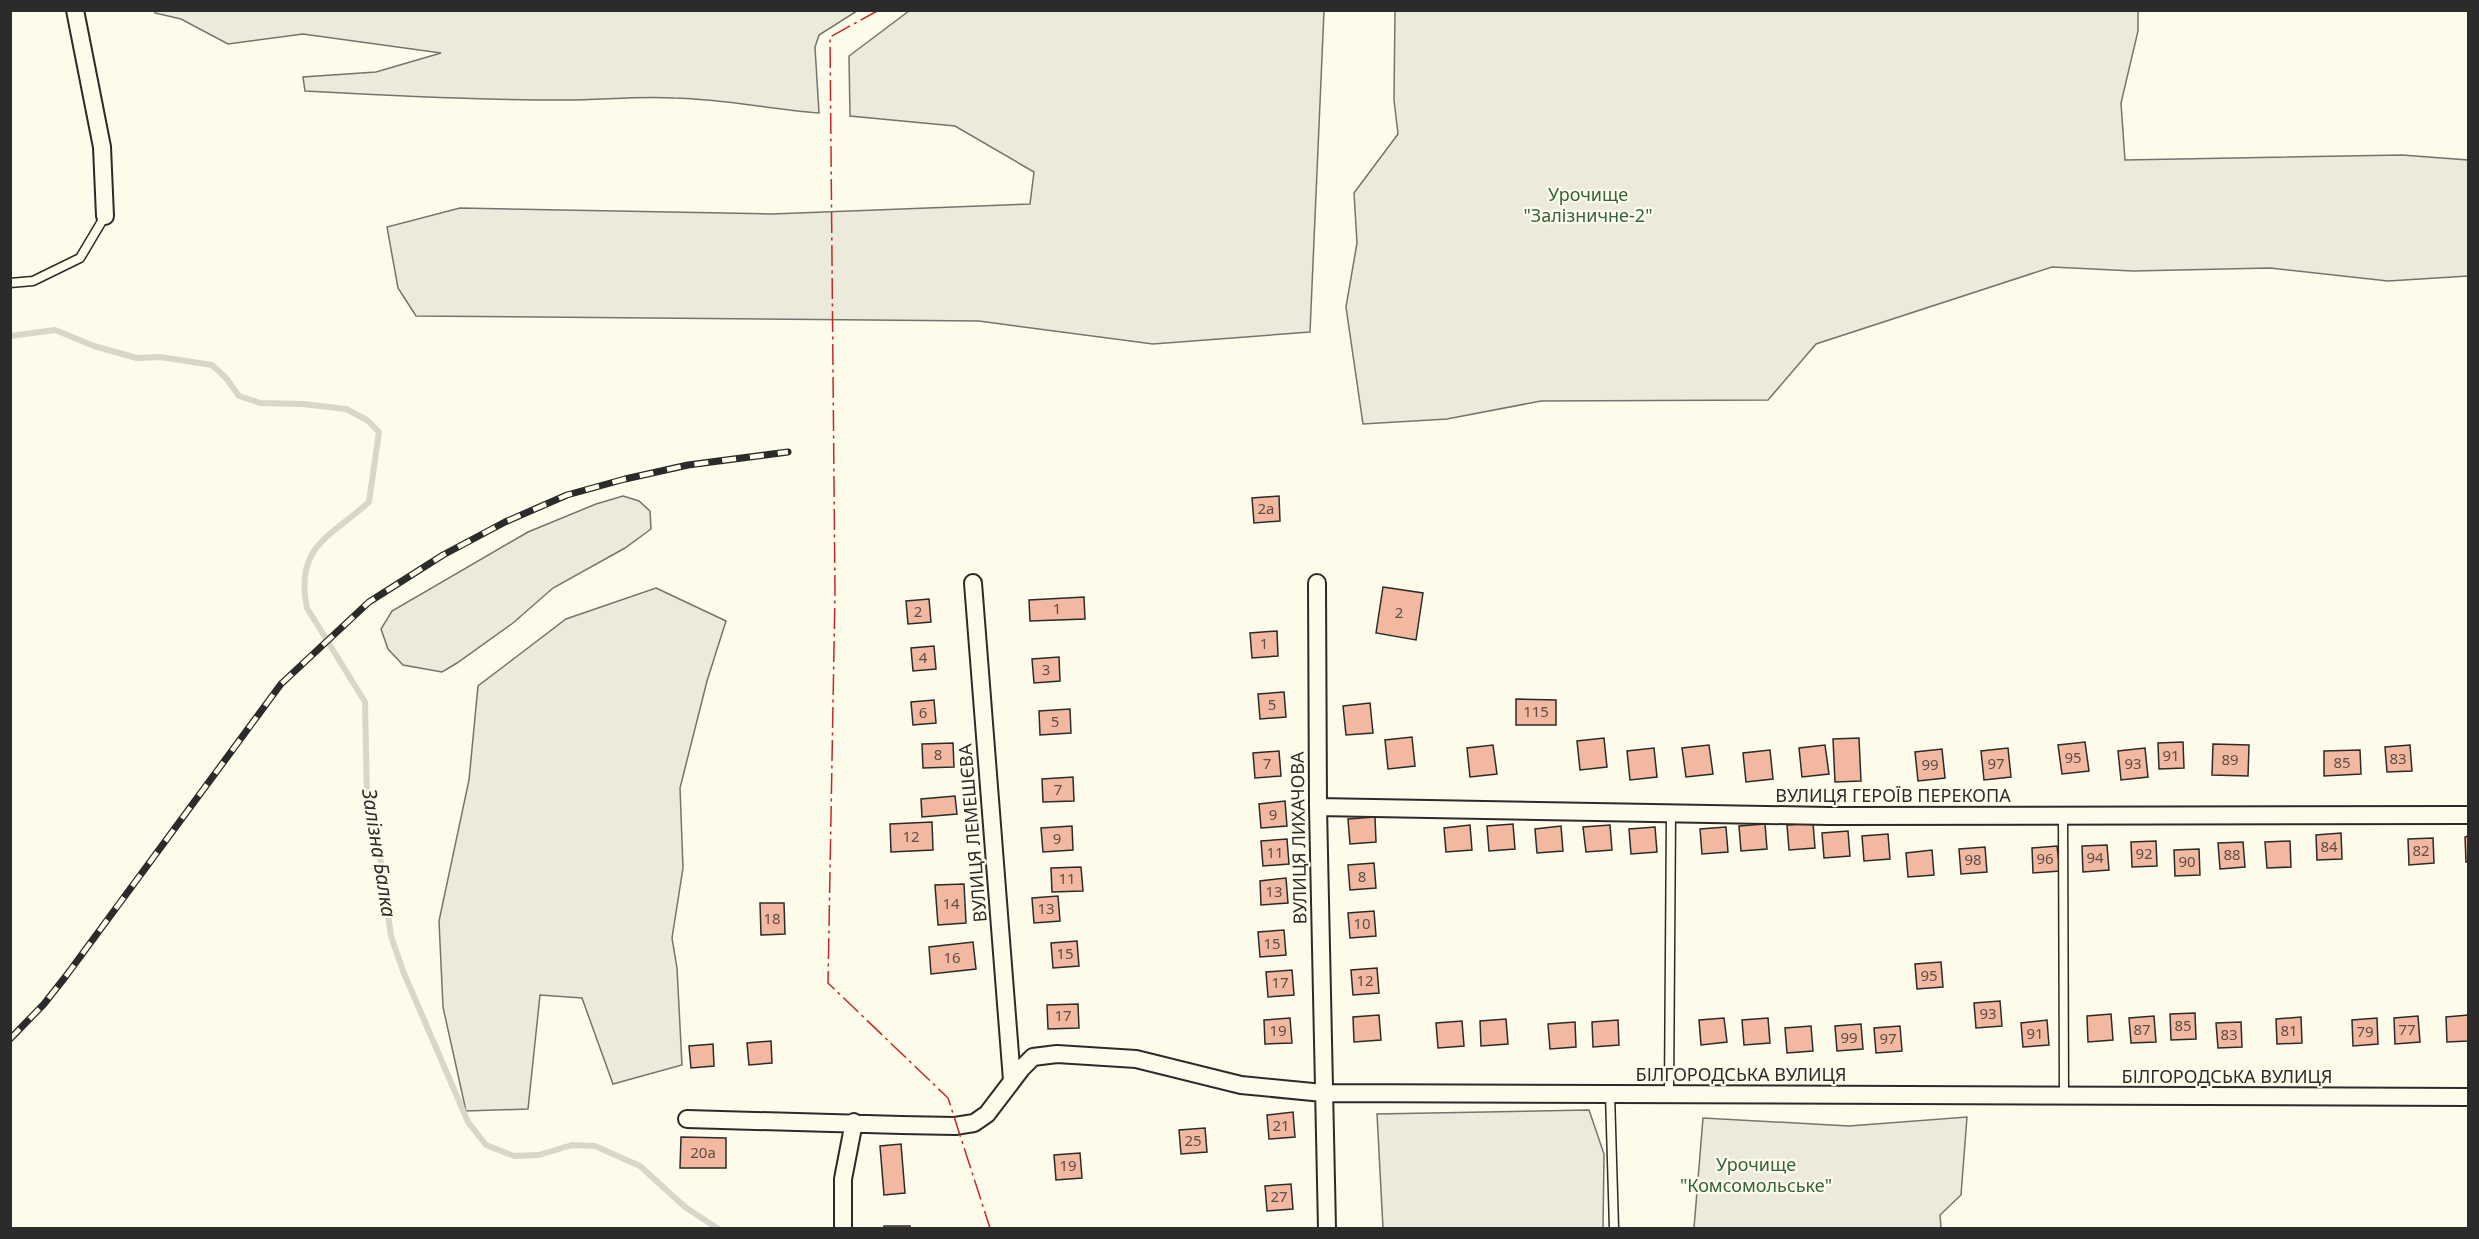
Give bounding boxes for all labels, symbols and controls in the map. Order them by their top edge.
park label: Урочище "Залізничне-2" [1524,182,1652,227]
house number: 2а [1258,498,1274,518]
house number: 1 [1053,598,1061,618]
house number: 2 [914,601,922,621]
house number: 2 [1395,602,1403,622]
house number: 1 [1260,633,1268,653]
house number: 4 [919,647,928,667]
house number: 3 [1042,659,1050,679]
house number: 5 [1268,694,1276,714]
house number: 115 [1523,701,1549,721]
house number: 6 [919,702,927,722]
house number: 5 [1051,711,1059,731]
street label: ВУЛИЦЯ ЛЕМЕШЄВА [952,742,992,923]
house number: 8 [934,744,942,764]
house number: 91 [2162,745,2180,765]
house number: 95 [2064,747,2082,767]
house number: 83 [2389,748,2407,768]
house number: 89 [2221,749,2239,769]
street label: ВУЛИЦЯ ЛИХАЧОВА [1284,751,1312,925]
house number: 85 [2333,752,2351,772]
house number: 7 [1263,753,1271,773]
house number: 97 [1987,753,2005,773]
house number: 93 [2124,753,2142,773]
house number: 99 [1921,754,1939,774]
house number: 7 [1054,779,1062,799]
street label: ВУЛИЦЯ ГЕРОЇВ ПЕРЕКОПА [1775,783,2011,807]
water label: Залізна Балка [356,786,403,919]
house number: 9 [1269,804,1277,824]
house number: 12 [902,826,920,846]
house number: 9 [1053,828,1061,848]
house number: 84 [2320,836,2338,856]
house number: 82 [2412,840,2430,860]
house number: 11 [1266,842,1284,862]
house number: 92 [2135,843,2153,863]
house number: 88 [2223,844,2241,864]
house number: 94 [2086,847,2104,867]
house number: 96 [2036,848,2054,868]
house number: 98 [1964,849,1982,869]
house number: 90 [2178,851,2196,871]
house number: 8 [1358,866,1366,886]
house number: 11 [1058,868,1076,888]
house number: 13 [1265,881,1283,901]
house number: 14 [942,893,960,913]
house number: 13 [1037,898,1055,918]
house number: 18 [763,908,781,928]
house number: 10 [1353,913,1371,933]
house number: 15 [1263,933,1281,953]
house number: 15 [1056,943,1074,963]
house number: 16 [943,947,961,967]
house number: 95 [1920,965,1938,985]
house number: 12 [1356,970,1374,990]
house number: 17 [1271,972,1289,992]
house number: 93 [1979,1003,1997,1023]
house number: 17 [1054,1005,1072,1025]
house number: 85 [2174,1015,2192,1035]
house number: 87 [2133,1019,2151,1039]
house number: 77 [2398,1019,2416,1039]
house number: 19 [1269,1020,1287,1040]
house number: 81 [2280,1020,2298,1040]
house number: 79 [2356,1021,2374,1041]
house number: 91 [2026,1023,2044,1043]
house number: 83 [2220,1024,2238,1044]
house number: 99 [1840,1027,1858,1047]
house number: 97 [1879,1028,1897,1048]
street label: БІЛГОРОДСЬКА ВУЛИЦЯ [1636,1062,1846,1086]
street label: БІЛГОРОДСЬКА ВУЛИЦЯ [2122,1064,2332,1088]
house number: 21 [1272,1115,1290,1135]
house number: 25 [1184,1130,1202,1150]
house number: 20а [690,1142,716,1162]
park label: Урочище "Комсомольське" [1680,1152,1832,1197]
house number: 19 [1059,1155,1077,1175]
house number: 27 [1270,1186,1288,1206]

